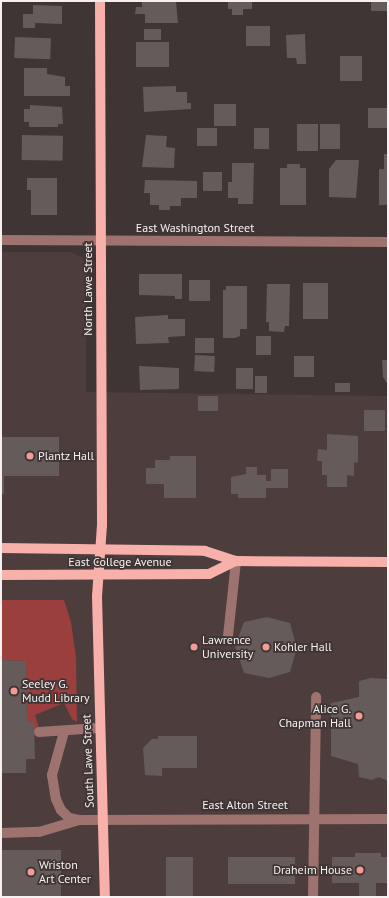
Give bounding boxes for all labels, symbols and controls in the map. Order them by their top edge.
street label: East Washington Street [136,221,254,235]
street label: North Lawe Street [81,242,95,336]
place label: Plantz Hall [38,449,94,463]
marker: Plantz Hall [25,451,35,461]
street label: East College Avenue [68,555,172,569]
place label: Lawrence University [202,633,253,661]
place label: Kohler Hall [274,640,332,654]
marker: Lawrence University [189,642,199,652]
marker: Kohler Hall [261,642,271,652]
place label: Seeley G. Mudd Library [22,677,90,705]
marker: Seeley G. Mudd Library [9,686,19,696]
place label: Alice G. Chapman Hall [279,702,351,730]
marker: Alice G. Chapman Hall [354,711,364,721]
street label: South Lawe Street [79,714,97,808]
street label: East Alton Street [202,798,288,812]
place label: Wriston Art Center [39,858,91,886]
place label: Draheim House [273,863,352,877]
marker: Draheim House [355,865,365,875]
marker: Wriston Art Center [26,867,36,877]

